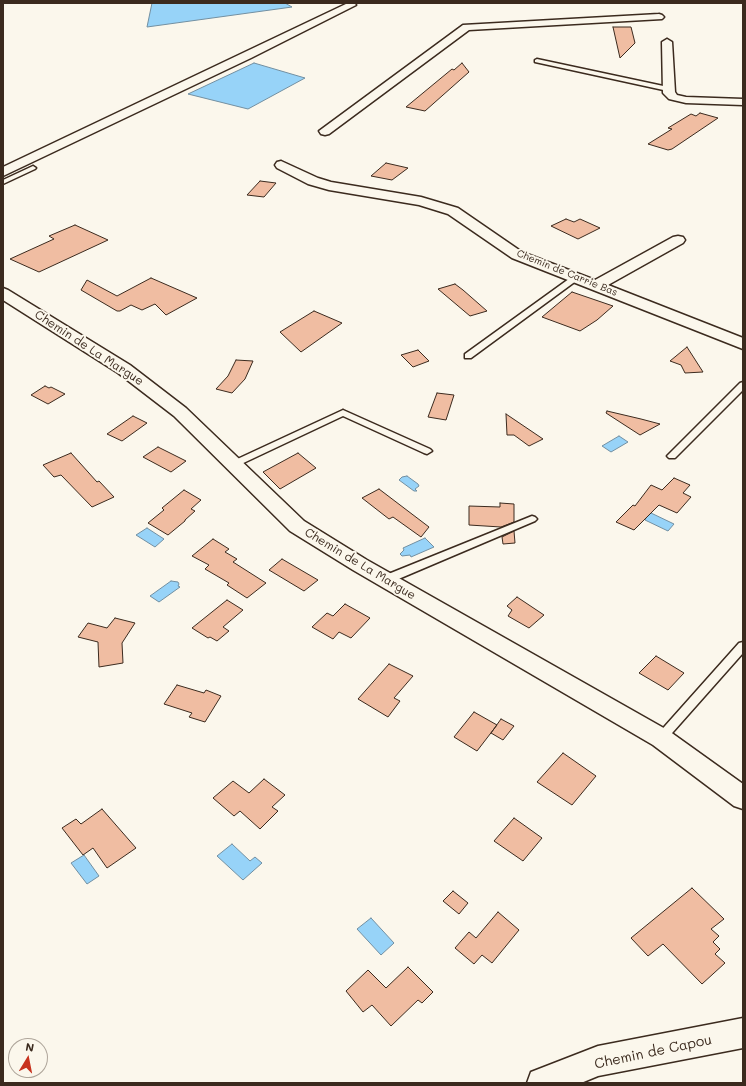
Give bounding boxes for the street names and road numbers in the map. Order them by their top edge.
street label: Chemin de Carrie Bas [515,247,619,299]
street label: Chemin de La Margue [32,307,146,389]
street label: Chemin de La Margue [302,525,418,603]
street label: Chemin de Capou [593,1031,713,1073]

